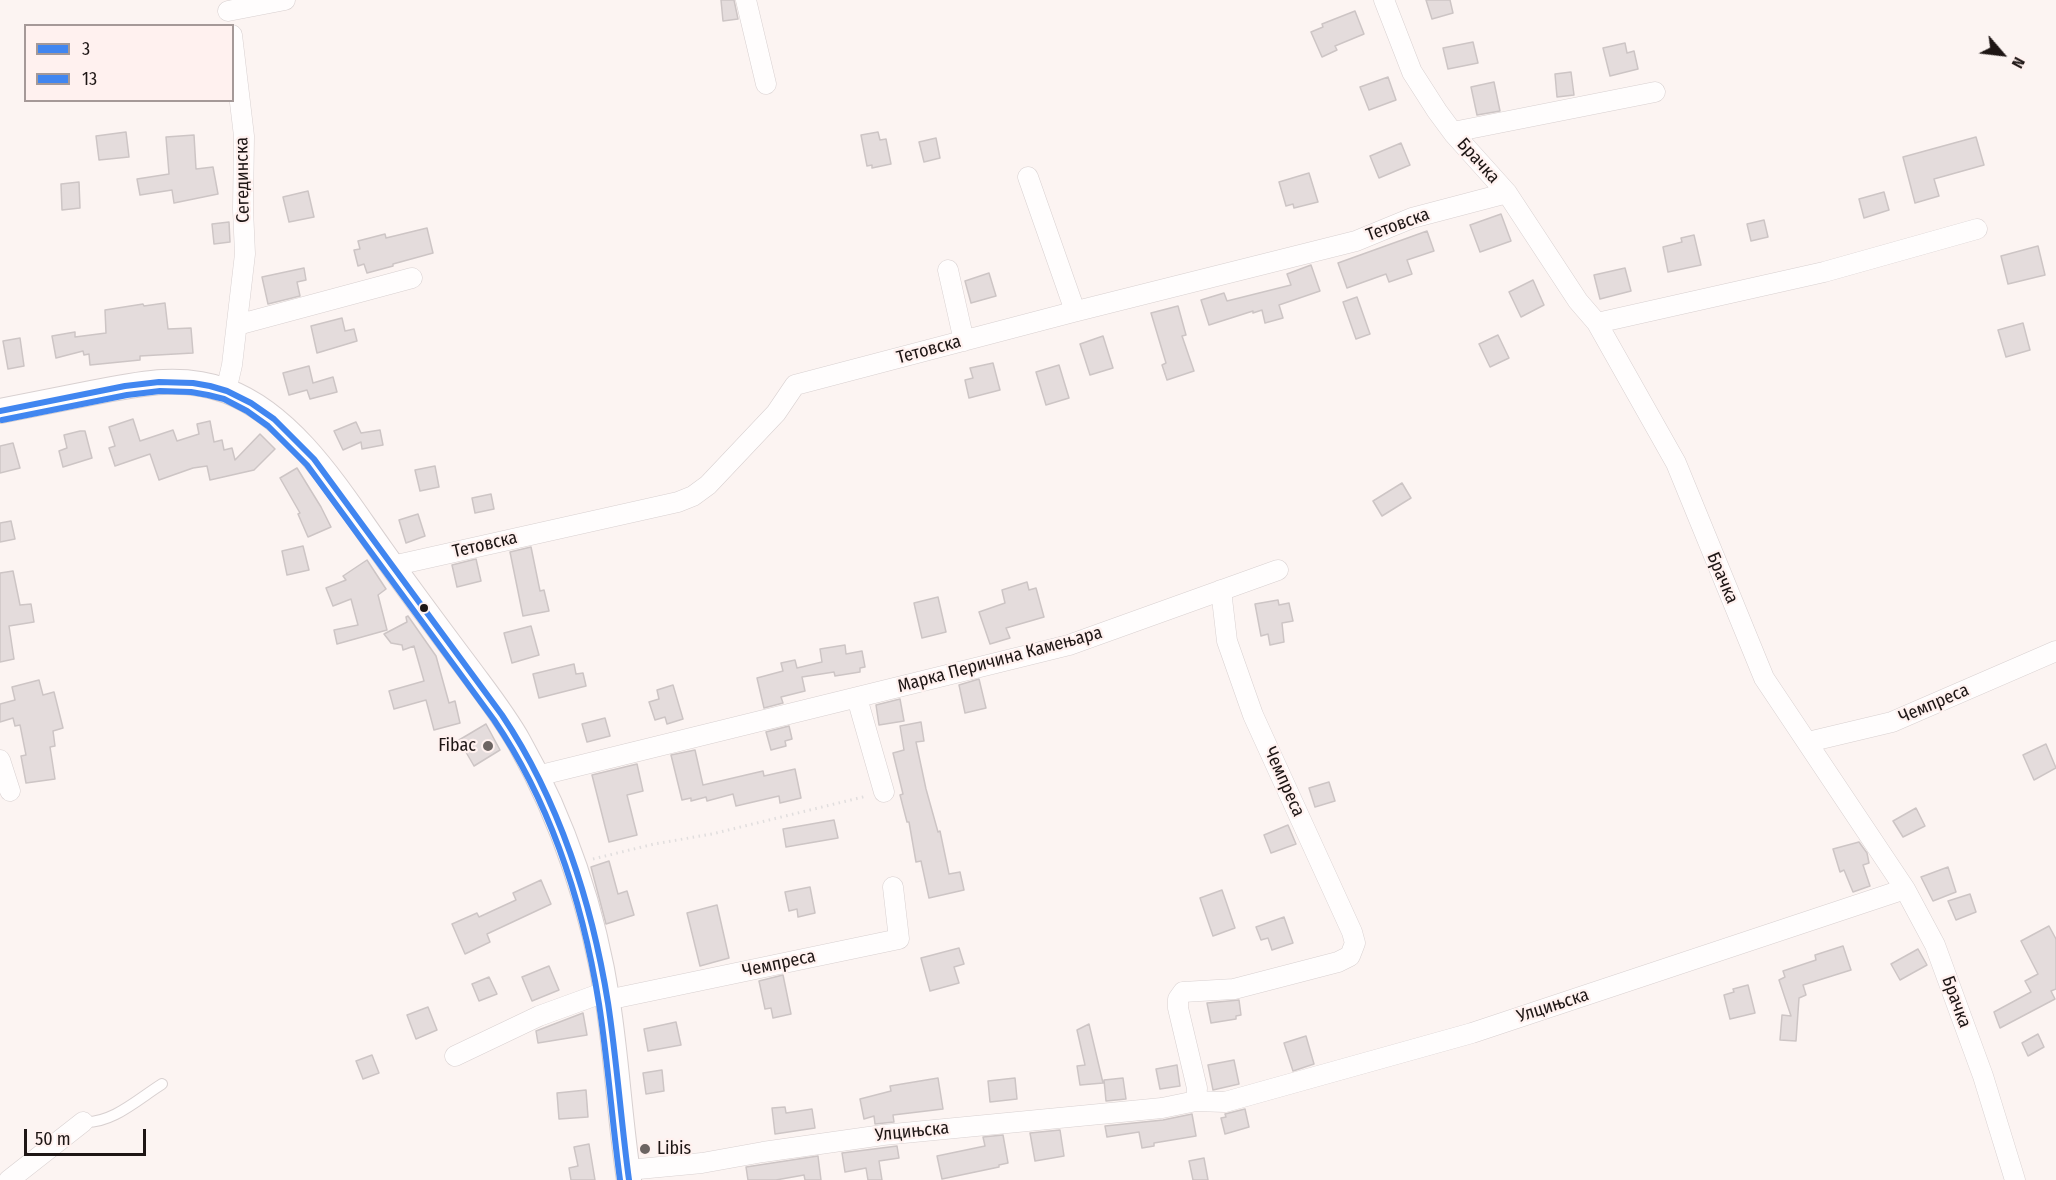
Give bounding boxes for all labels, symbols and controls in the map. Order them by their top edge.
legend [24,24,234,102]
north arrow [1972,24,2032,84]
text: 3 [82,38,90,60]
text: N [2008,54,2029,71]
text: 13 [82,68,97,90]
street label: Брачка [1452,134,1504,188]
street label: Сегединска [231,137,255,223]
street label: Тетовска [1363,204,1433,246]
street label: Тетовска [894,331,964,369]
street label: Тетовска [451,527,519,563]
street label: Брачка [1702,549,1742,607]
unlabelled marker [418,602,430,614]
street label: Марка Перичина Камењара [895,622,1105,698]
street label: Чемпреса [1896,680,1972,728]
place label: Fibac [438,735,476,757]
marker: Fibac [481,739,495,753]
street label: Чемпреса [1259,744,1309,820]
street label: Чемпреса [741,946,817,982]
street label: Брачка [1937,973,1975,1031]
street label: Улцињска [1514,984,1592,1028]
scale bar [27,1117,148,1155]
street label: Улцињска [874,1117,950,1147]
text: 50 m [35,1128,71,1150]
place label: Libis [657,1138,691,1160]
marker: Libis [638,1142,652,1156]

